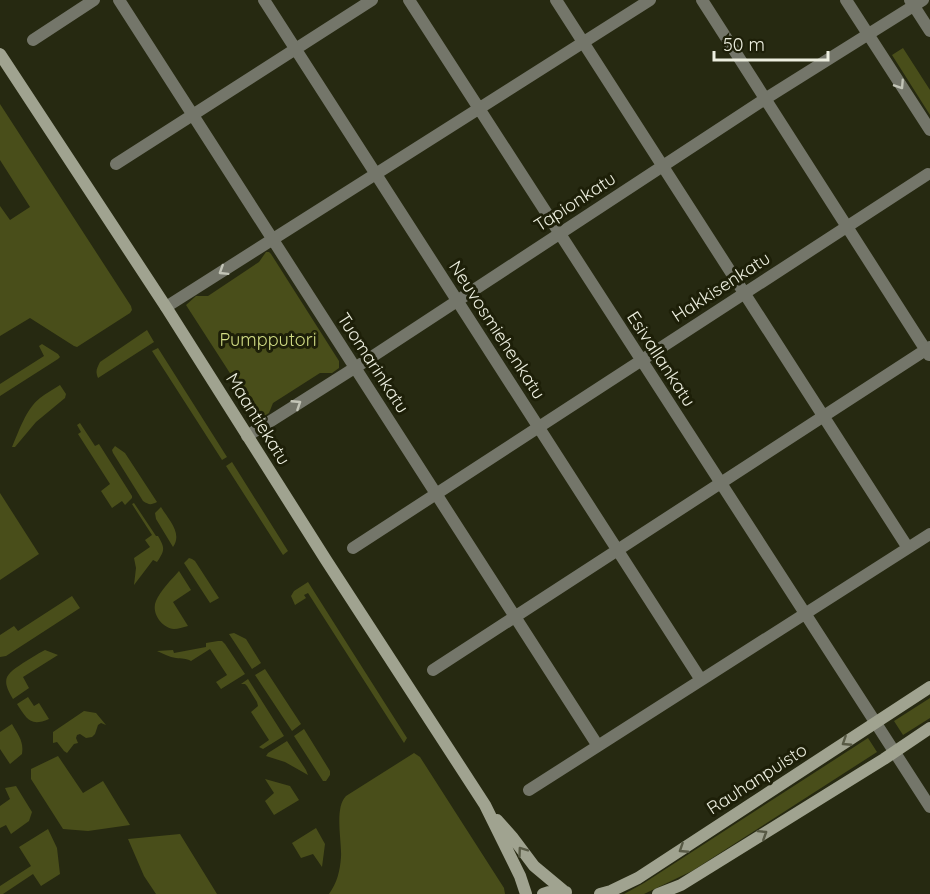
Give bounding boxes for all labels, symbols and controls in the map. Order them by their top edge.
scale bar [714,24,828,62]
text: 50 m [723,33,765,56]
one-way arrow [893,78,904,89]
street label: Tapionkatu [530,167,620,237]
street label: Hakkisenkatu [667,246,774,327]
street label: Neuvosmiehenkatu [444,256,551,403]
one-way arrow [219,263,229,275]
street label: Esivallankatu [622,307,701,411]
street label: Tuomarinkatu [332,308,414,417]
park label: Pumpputori [219,328,317,351]
street label: Maantiekatu [221,368,296,469]
one-way arrow [291,400,301,412]
one-way arrow [842,734,852,746]
street label: Rauhanpuisto [702,738,811,820]
one-way arrow [757,829,767,841]
one-way arrow [679,842,690,853]
one-way arrow [518,846,529,857]

